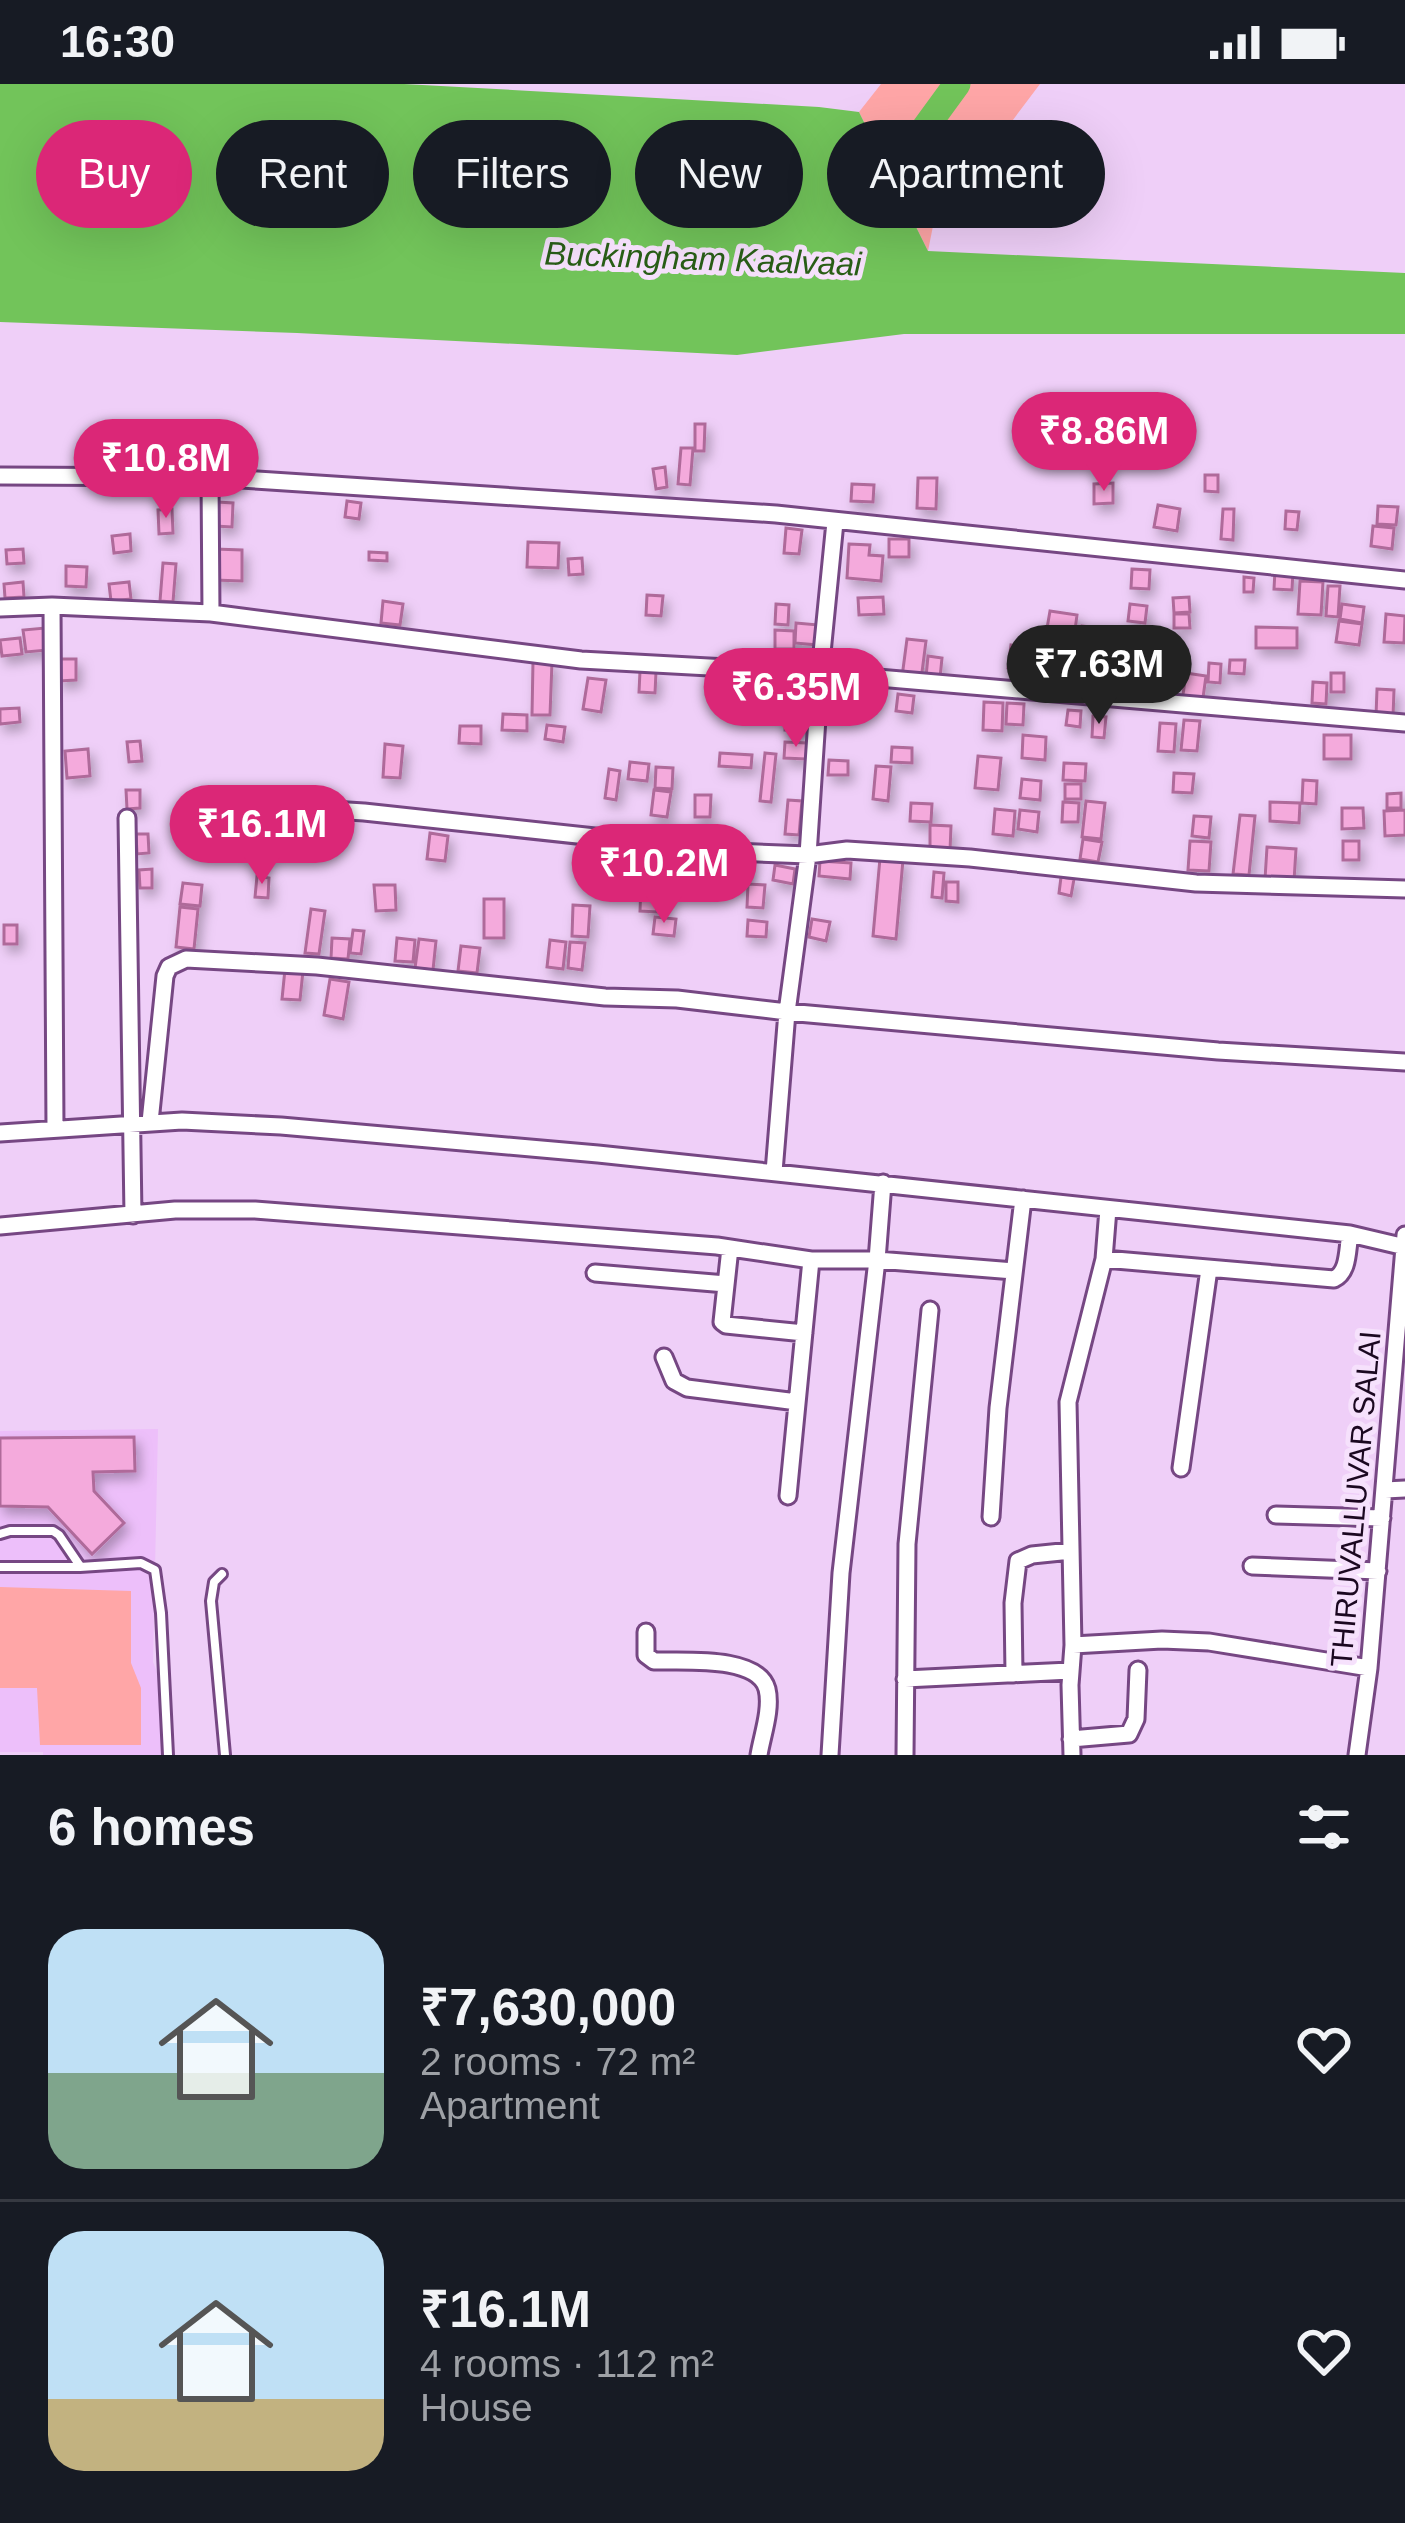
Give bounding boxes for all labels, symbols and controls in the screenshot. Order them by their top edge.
text: 16:30 [60,16,175,67]
chip: Buy [36,120,192,228]
chip: Rent [216,120,389,228]
chip: Filters [413,120,611,228]
chip: New [635,120,803,228]
chip: Apartment [827,120,1105,228]
water label: Buckingham Kaalvaai [544,234,864,283]
pin: ₹8.86M [1006,392,1202,494]
text: ₹8.86M [1039,409,1169,452]
pin: ₹10.8M [68,419,264,521]
text: ₹10.8M [101,436,231,479]
pin: ₹7.63M [1001,625,1197,727]
text: ₹7.63M [1034,642,1164,685]
pin: ₹6.35M [698,648,894,750]
text: ₹6.35M [731,665,861,708]
pin: ₹16.1M [164,785,360,887]
text: ₹16.1M [197,802,327,845]
pin: ₹10.2M [566,824,762,926]
text: ₹10.2M [599,841,729,884]
street label: THIRUVALLUVAR SALAI [1324,1329,1387,1668]
icon: filters [1291,1794,1357,1860]
text: 6 homes [48,1799,255,1856]
icon: home [144,1977,288,2121]
text: ₹7,630,000 [420,1979,676,2036]
icon: heart [1291,2016,1357,2082]
text: 2 rooms · 72 m² [420,2040,695,2083]
text: Apartment [420,2084,600,2127]
icon: home [144,2279,288,2423]
text: ₹16.1M [420,2281,591,2338]
icon: heart [1291,2318,1357,2384]
text: 4 rooms · 112 m² [420,2342,714,2385]
text: House [420,2386,533,2429]

